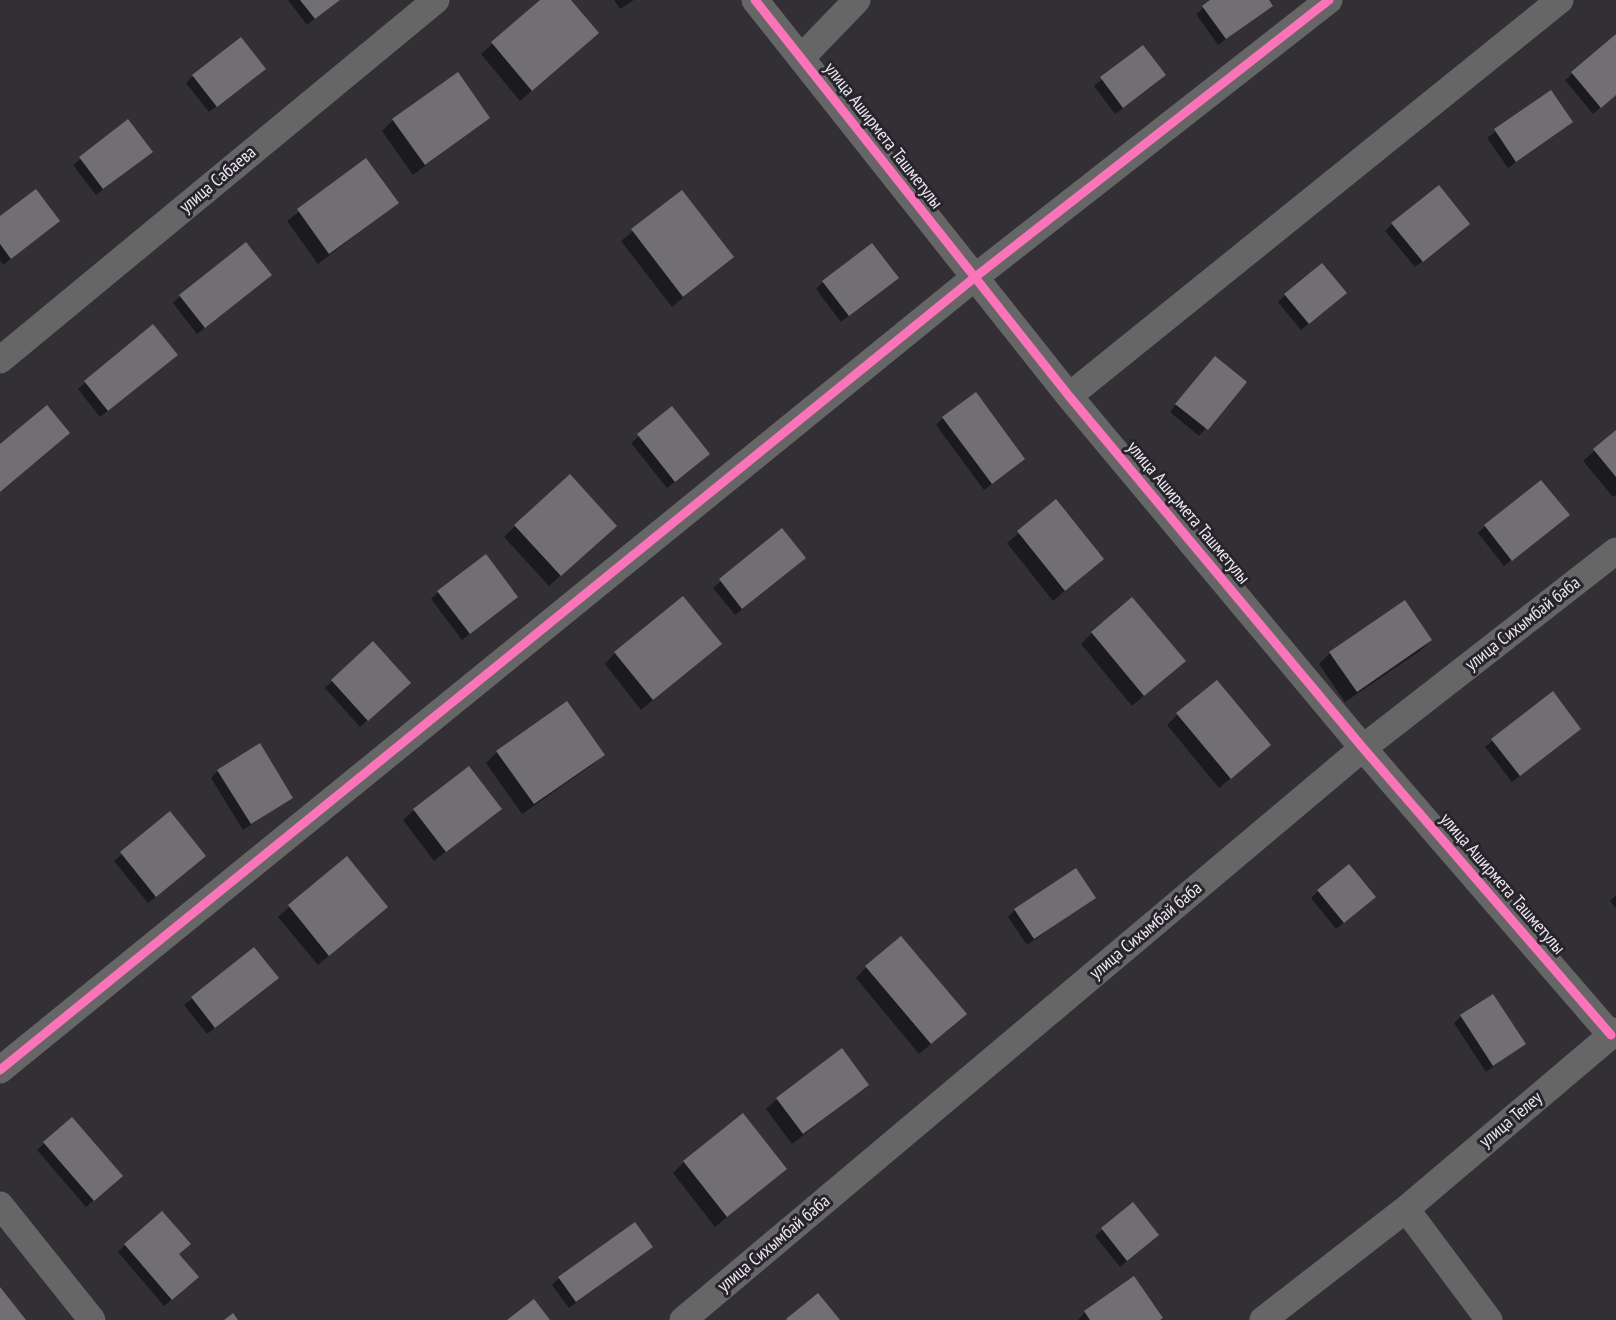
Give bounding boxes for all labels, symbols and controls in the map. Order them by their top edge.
street label: улица Аширмета Ташметулы [819,59,947,213]
street label: улица Сабаева [175,142,261,218]
street label: улица Аширмета Ташметулы [1122,437,1254,589]
street label: улица Сихымбай баба [1461,572,1585,676]
street label: улица Аширмета Ташметулы [1435,809,1569,959]
street label: улица Сихымбай баба [1085,878,1207,984]
street label: улица Телеу [1475,1088,1547,1152]
street label: улица Сихымбай баба [713,1191,835,1297]

